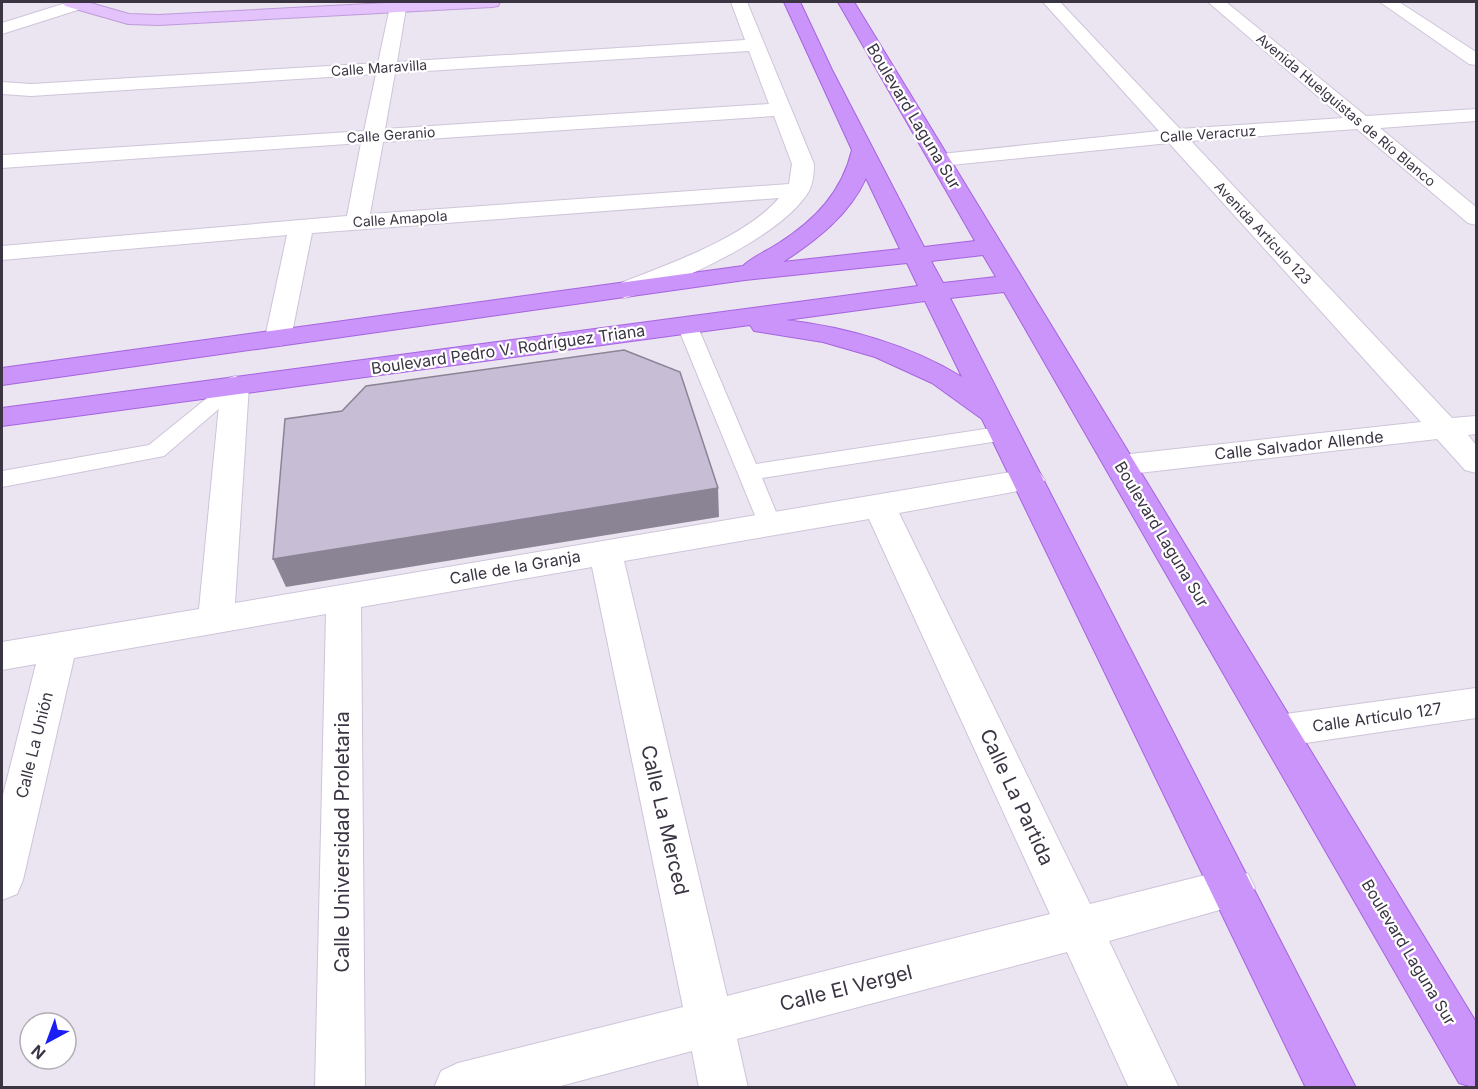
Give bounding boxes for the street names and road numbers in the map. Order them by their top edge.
street label: Avenida Huelguistas de Río Blanco [1253,30,1439,190]
street label: Boulevard Laguna Sur [863,40,965,192]
street label: Calle Maravilla [330,56,428,79]
street label: Calle Veracruz [1159,122,1257,145]
street label: Calle Geranio [346,123,436,146]
street label: Avenida Artículo 123 [1211,178,1315,288]
street label: Calle Amapola [352,207,448,230]
street label: Boulevard Pedro V. Rodríguez Triana [370,320,646,378]
street label: Calle Salvador Allende [1213,426,1385,464]
street label: Boulevard Laguna Sur [1111,458,1213,610]
street label: Calle de la Granja [448,546,582,588]
street label: Calle La Unión [11,690,57,800]
street label: Calle Artículo 127 [1311,698,1443,736]
street label: Calle Universidad Proletaria [330,711,354,973]
street label: Calle La Partida [975,725,1059,869]
street label: Calle La Merced [636,743,694,897]
street label: Boulevard Laguna Sur [1358,876,1460,1028]
street label: Calle El Vergel [777,960,915,1016]

